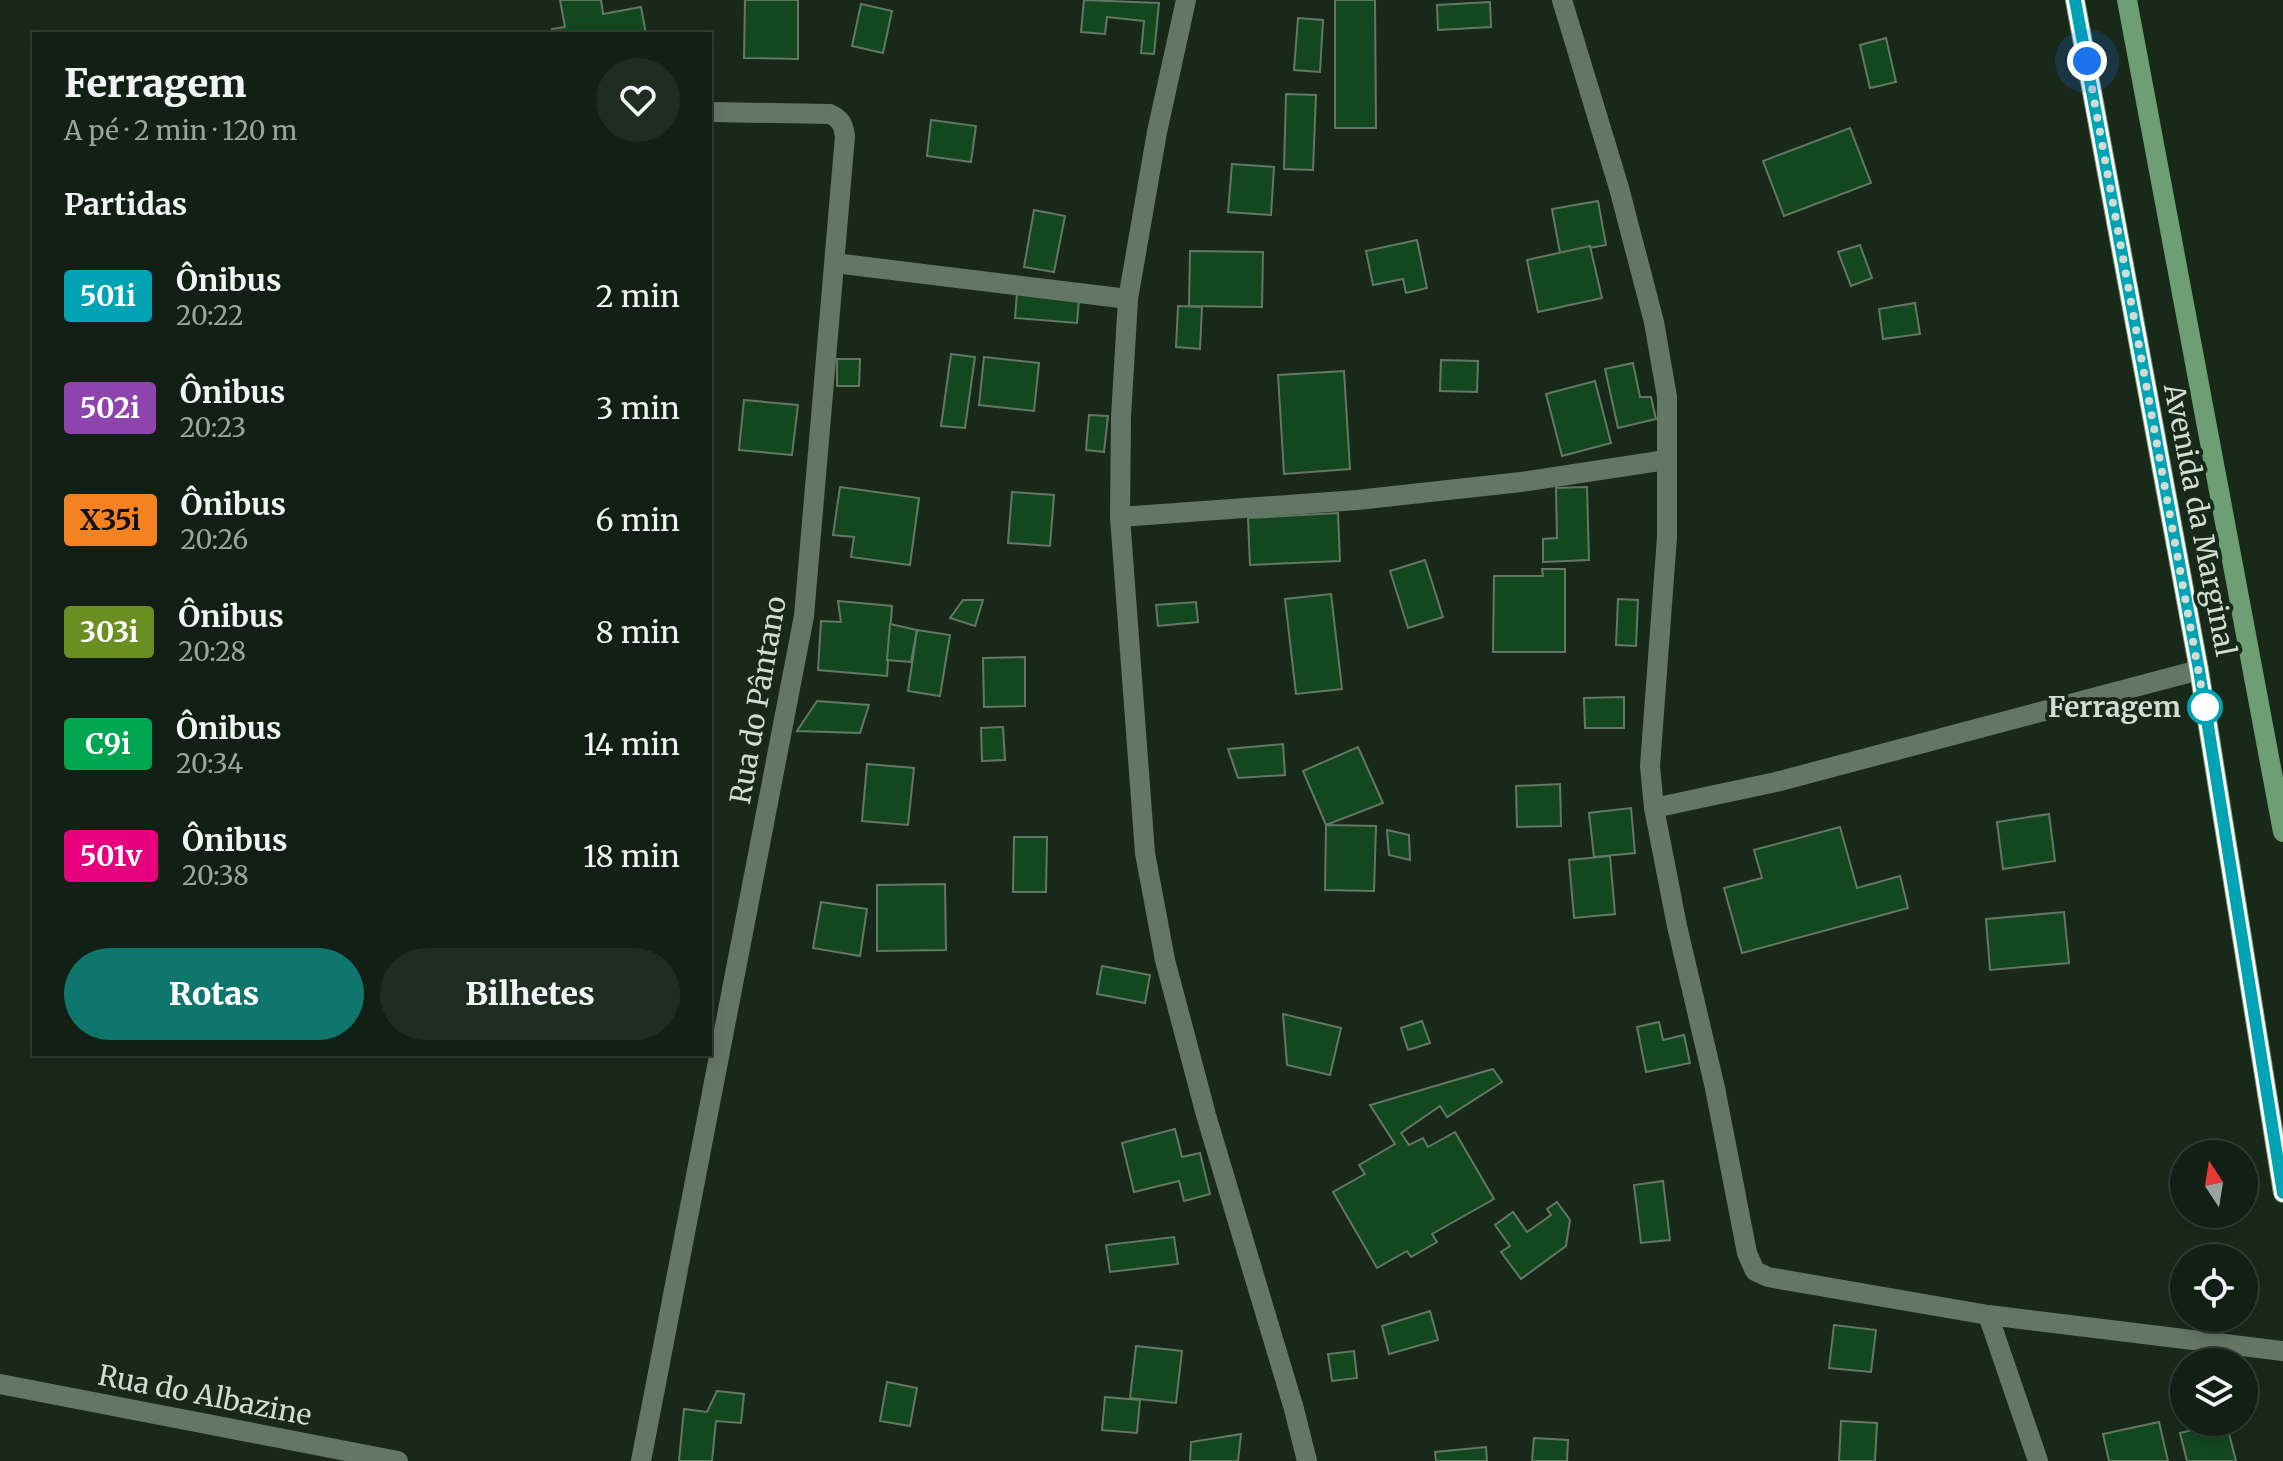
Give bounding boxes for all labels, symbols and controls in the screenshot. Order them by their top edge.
your location [2067,41,2107,81]
button: heart [596,58,680,142]
text: Ferragem [64,60,246,107]
text: A pé · 2 min · 120 m [64,114,297,147]
text: Partidas [64,185,187,223]
text: Ônibus [176,261,281,299]
text: 2 min [596,277,680,315]
text: 501i [80,278,136,314]
text: 20:22 [176,299,244,332]
text: Ônibus [180,373,285,411]
street label: Avenida da Marginal [2156,380,2244,660]
text: 3 min [596,389,680,427]
text: 502i [80,390,140,426]
text: 20:23 [180,411,246,444]
text: Ônibus [181,485,286,523]
text: 6 min [595,501,680,539]
text: X35i [80,502,141,538]
text: 20:26 [181,523,248,556]
street label: Rua do Pântano [722,593,794,807]
text: Ônibus [178,597,284,635]
text: 8 min [596,613,680,651]
text: 303i [80,614,138,650]
text: 20:28 [178,635,246,668]
place label: Ferragem [2048,689,2181,725]
marker: Ferragem [2188,690,2222,724]
text: Ônibus [176,709,281,747]
text: 14 min [583,725,680,763]
text: C9i [85,726,131,762]
text: 20:34 [176,747,243,780]
text: Ônibus [182,821,287,859]
text: 18 min [583,837,680,875]
text: 501v [80,838,142,874]
text: 20:38 [182,859,249,892]
button: Rotas [64,948,364,1040]
button: Bilhetes [380,948,680,1040]
north arrow [2170,1140,2258,1228]
map controls [2170,1140,2258,1436]
button: locate [2170,1244,2258,1332]
button: layers [2170,1348,2258,1436]
street label: Rua do Albazine [95,1357,315,1433]

